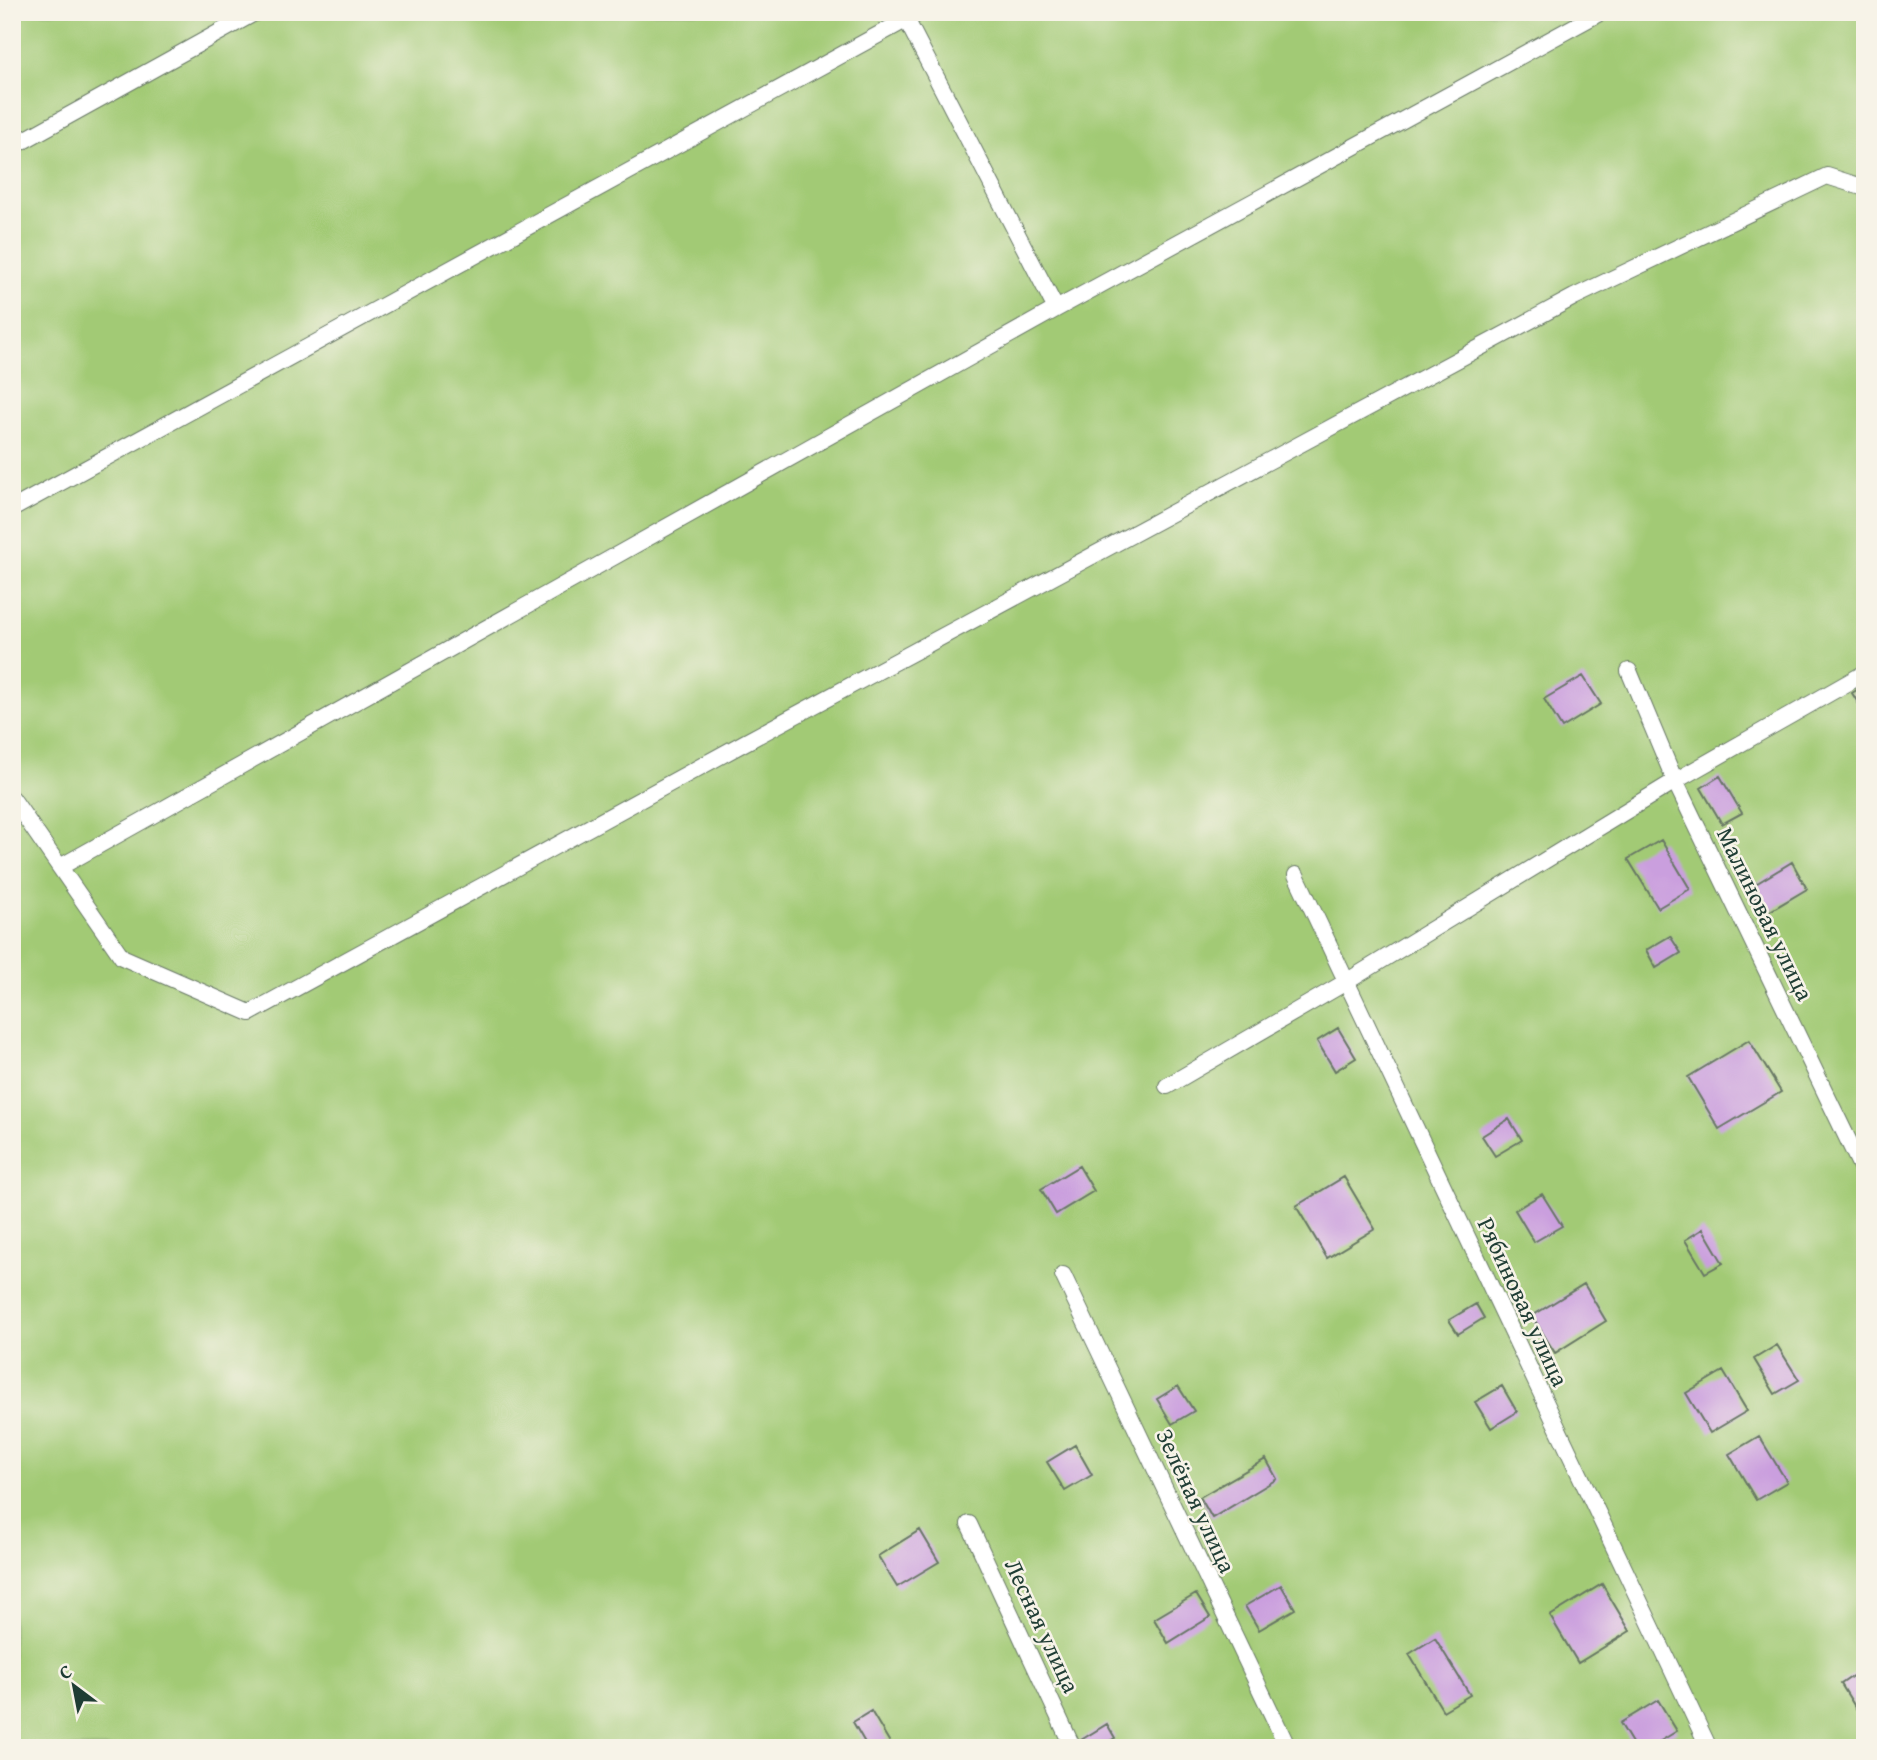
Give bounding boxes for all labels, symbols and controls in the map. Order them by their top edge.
street label: Малиновая улица [1708,821,1823,1007]
street label: Рябиновая улица [1469,1211,1578,1393]
street label: Зелёная улица [1148,1423,1245,1579]
street label: Лесная улица [996,1553,1089,1699]
north arrow [38,1652,108,1722]
text: С [53,1657,77,1686]

